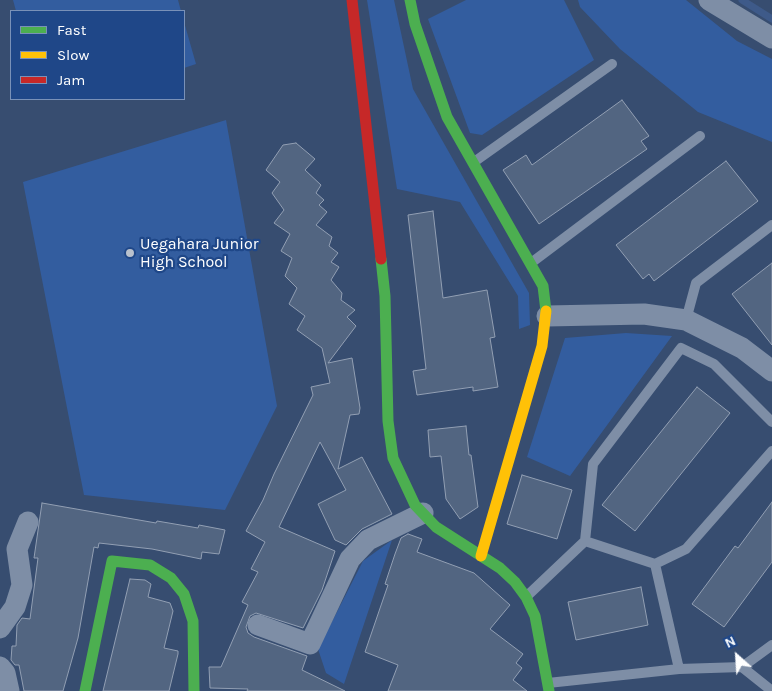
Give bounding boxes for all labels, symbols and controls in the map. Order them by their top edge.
legend [10,10,185,100]
text: Fast [57,21,86,39]
text: Slow [57,46,89,64]
text: Jam [57,71,85,89]
place label: Uegahara Junior High School [140,234,258,272]
marker: Uegahara Junior High School [124,247,136,259]
north arrow [712,631,762,681]
text: N [722,632,738,652]

